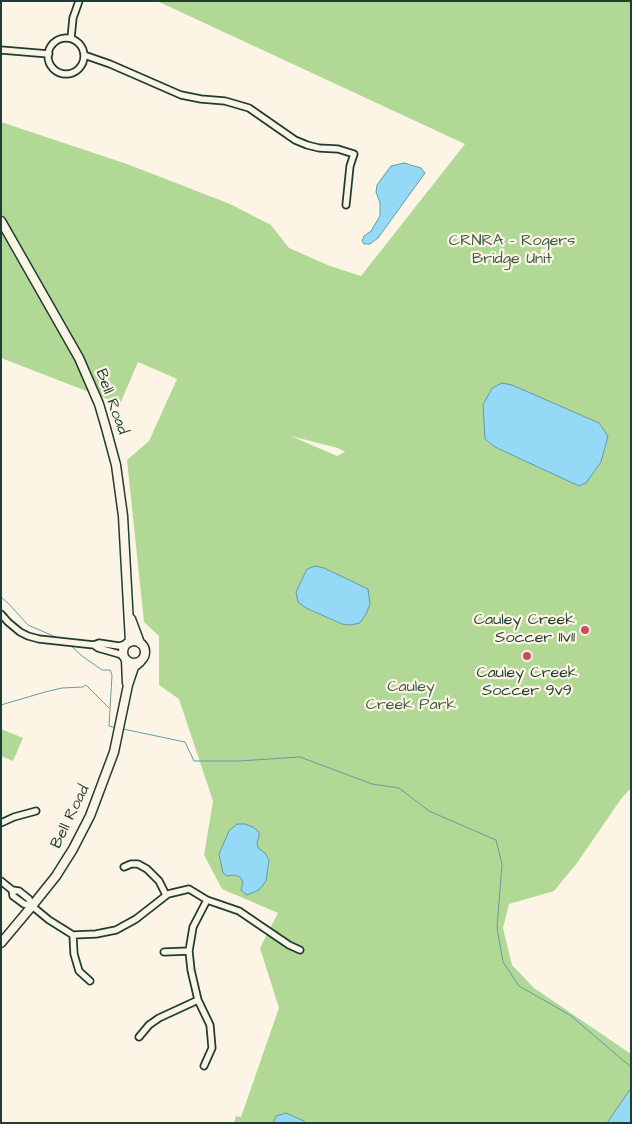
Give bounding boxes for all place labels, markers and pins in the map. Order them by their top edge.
place label: Cauley Creek Soccer 11v11 [474,611,575,649]
marker: Cauley Creek Soccer 11v11 [579,624,591,636]
marker: Cauley Creek Soccer 9v9 [521,650,533,662]
place label: Cauley Creek Soccer 9v9 [476,664,578,702]

